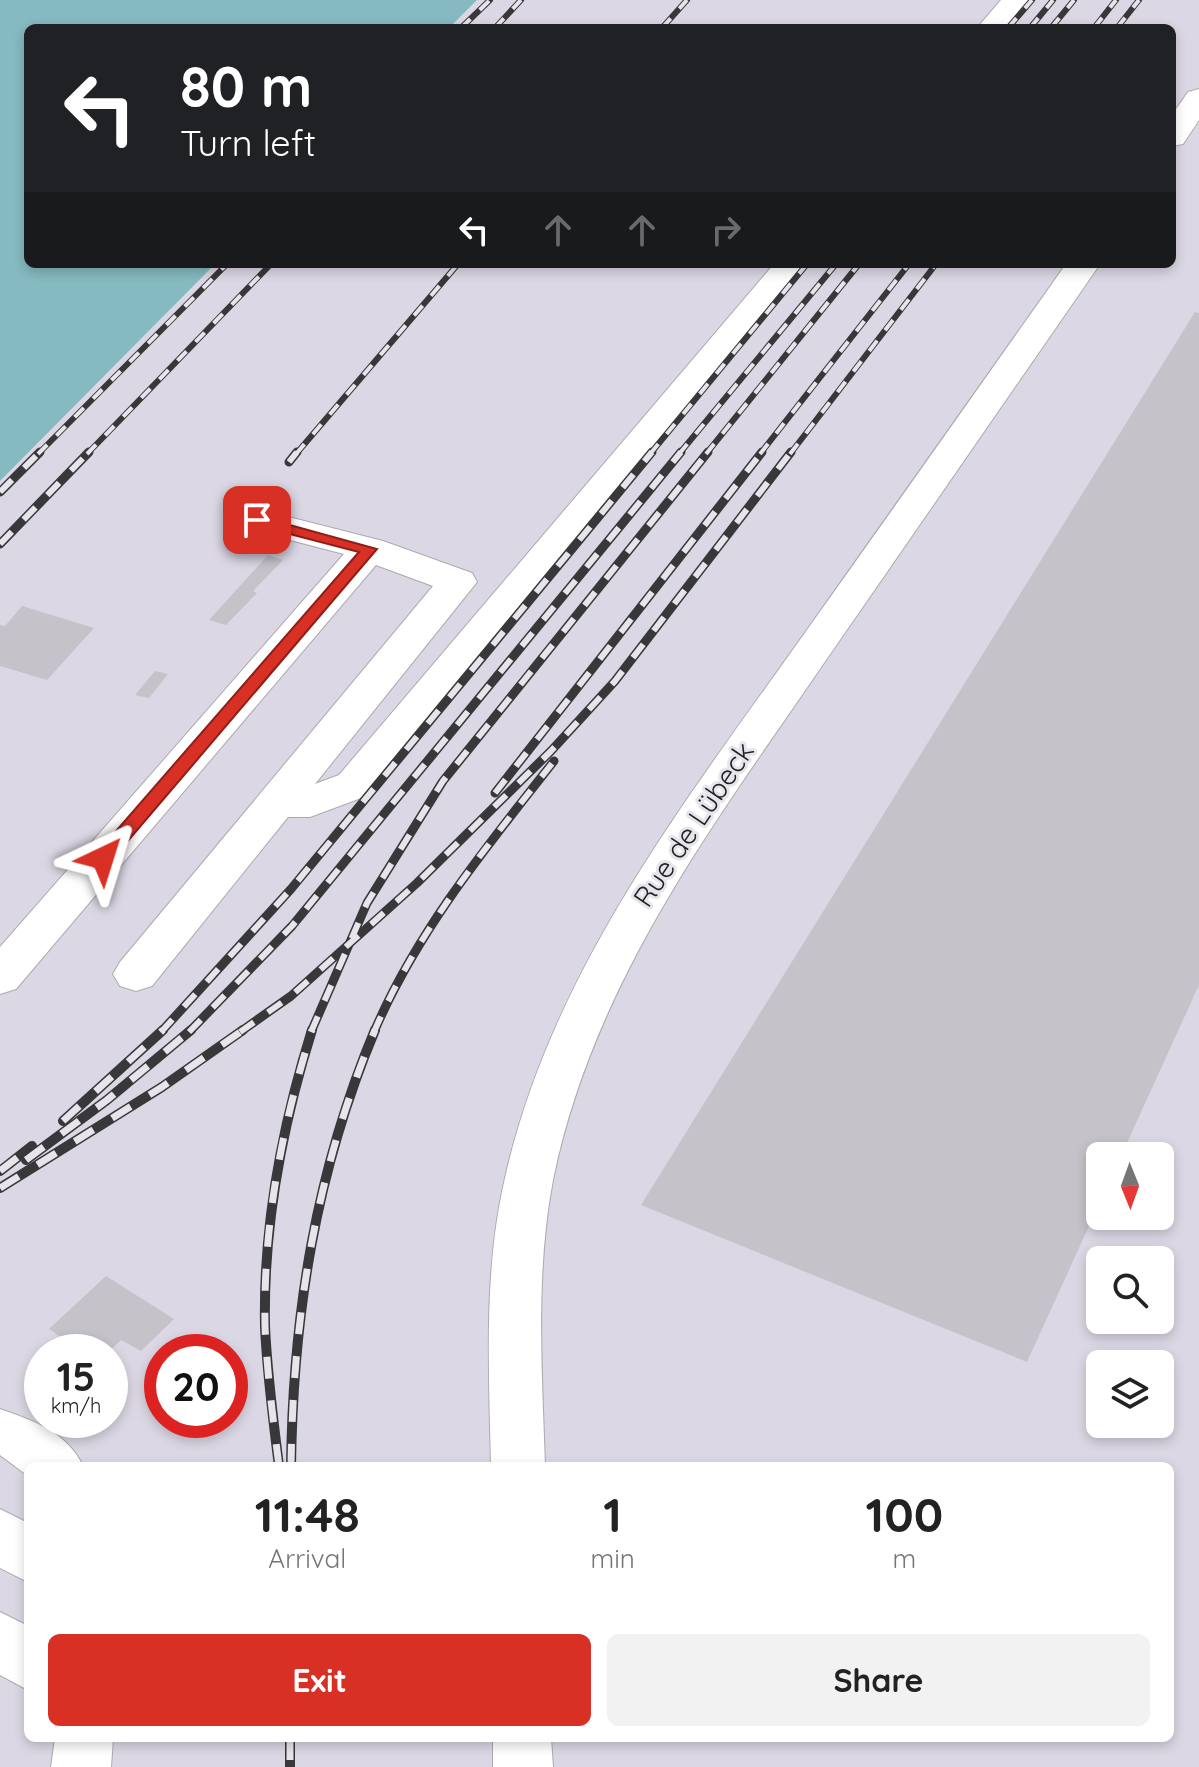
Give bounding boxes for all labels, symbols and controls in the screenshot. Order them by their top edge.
text: 80 m [180,51,312,121]
icon: left [48,56,152,160]
text: Turn left [180,120,316,165]
icon: left [452,208,496,252]
icon: ahead [536,208,580,252]
icon: ahead [620,208,664,252]
icon: right [704,208,748,252]
pin [223,486,291,554]
icon: arrive [235,498,279,542]
street label: Rue de Lübeck [625,735,761,913]
position arrow [61,816,145,900]
north arrow [1086,1142,1174,1230]
map controls [1086,1142,1174,1438]
button: search [1086,1246,1174,1334]
speed limit sign: 20 [144,1334,248,1438]
button: layers [1086,1350,1174,1438]
text: 15 [57,1351,95,1401]
text: km/h [51,1393,101,1418]
text: 11:48 [255,1484,360,1544]
text: 1 [603,1484,622,1544]
text: 100 [866,1484,943,1544]
text: Arrival [268,1542,346,1575]
text: min [591,1542,635,1575]
text: m [893,1542,916,1575]
button: Exit [48,1634,591,1726]
button: Share [607,1634,1150,1726]

